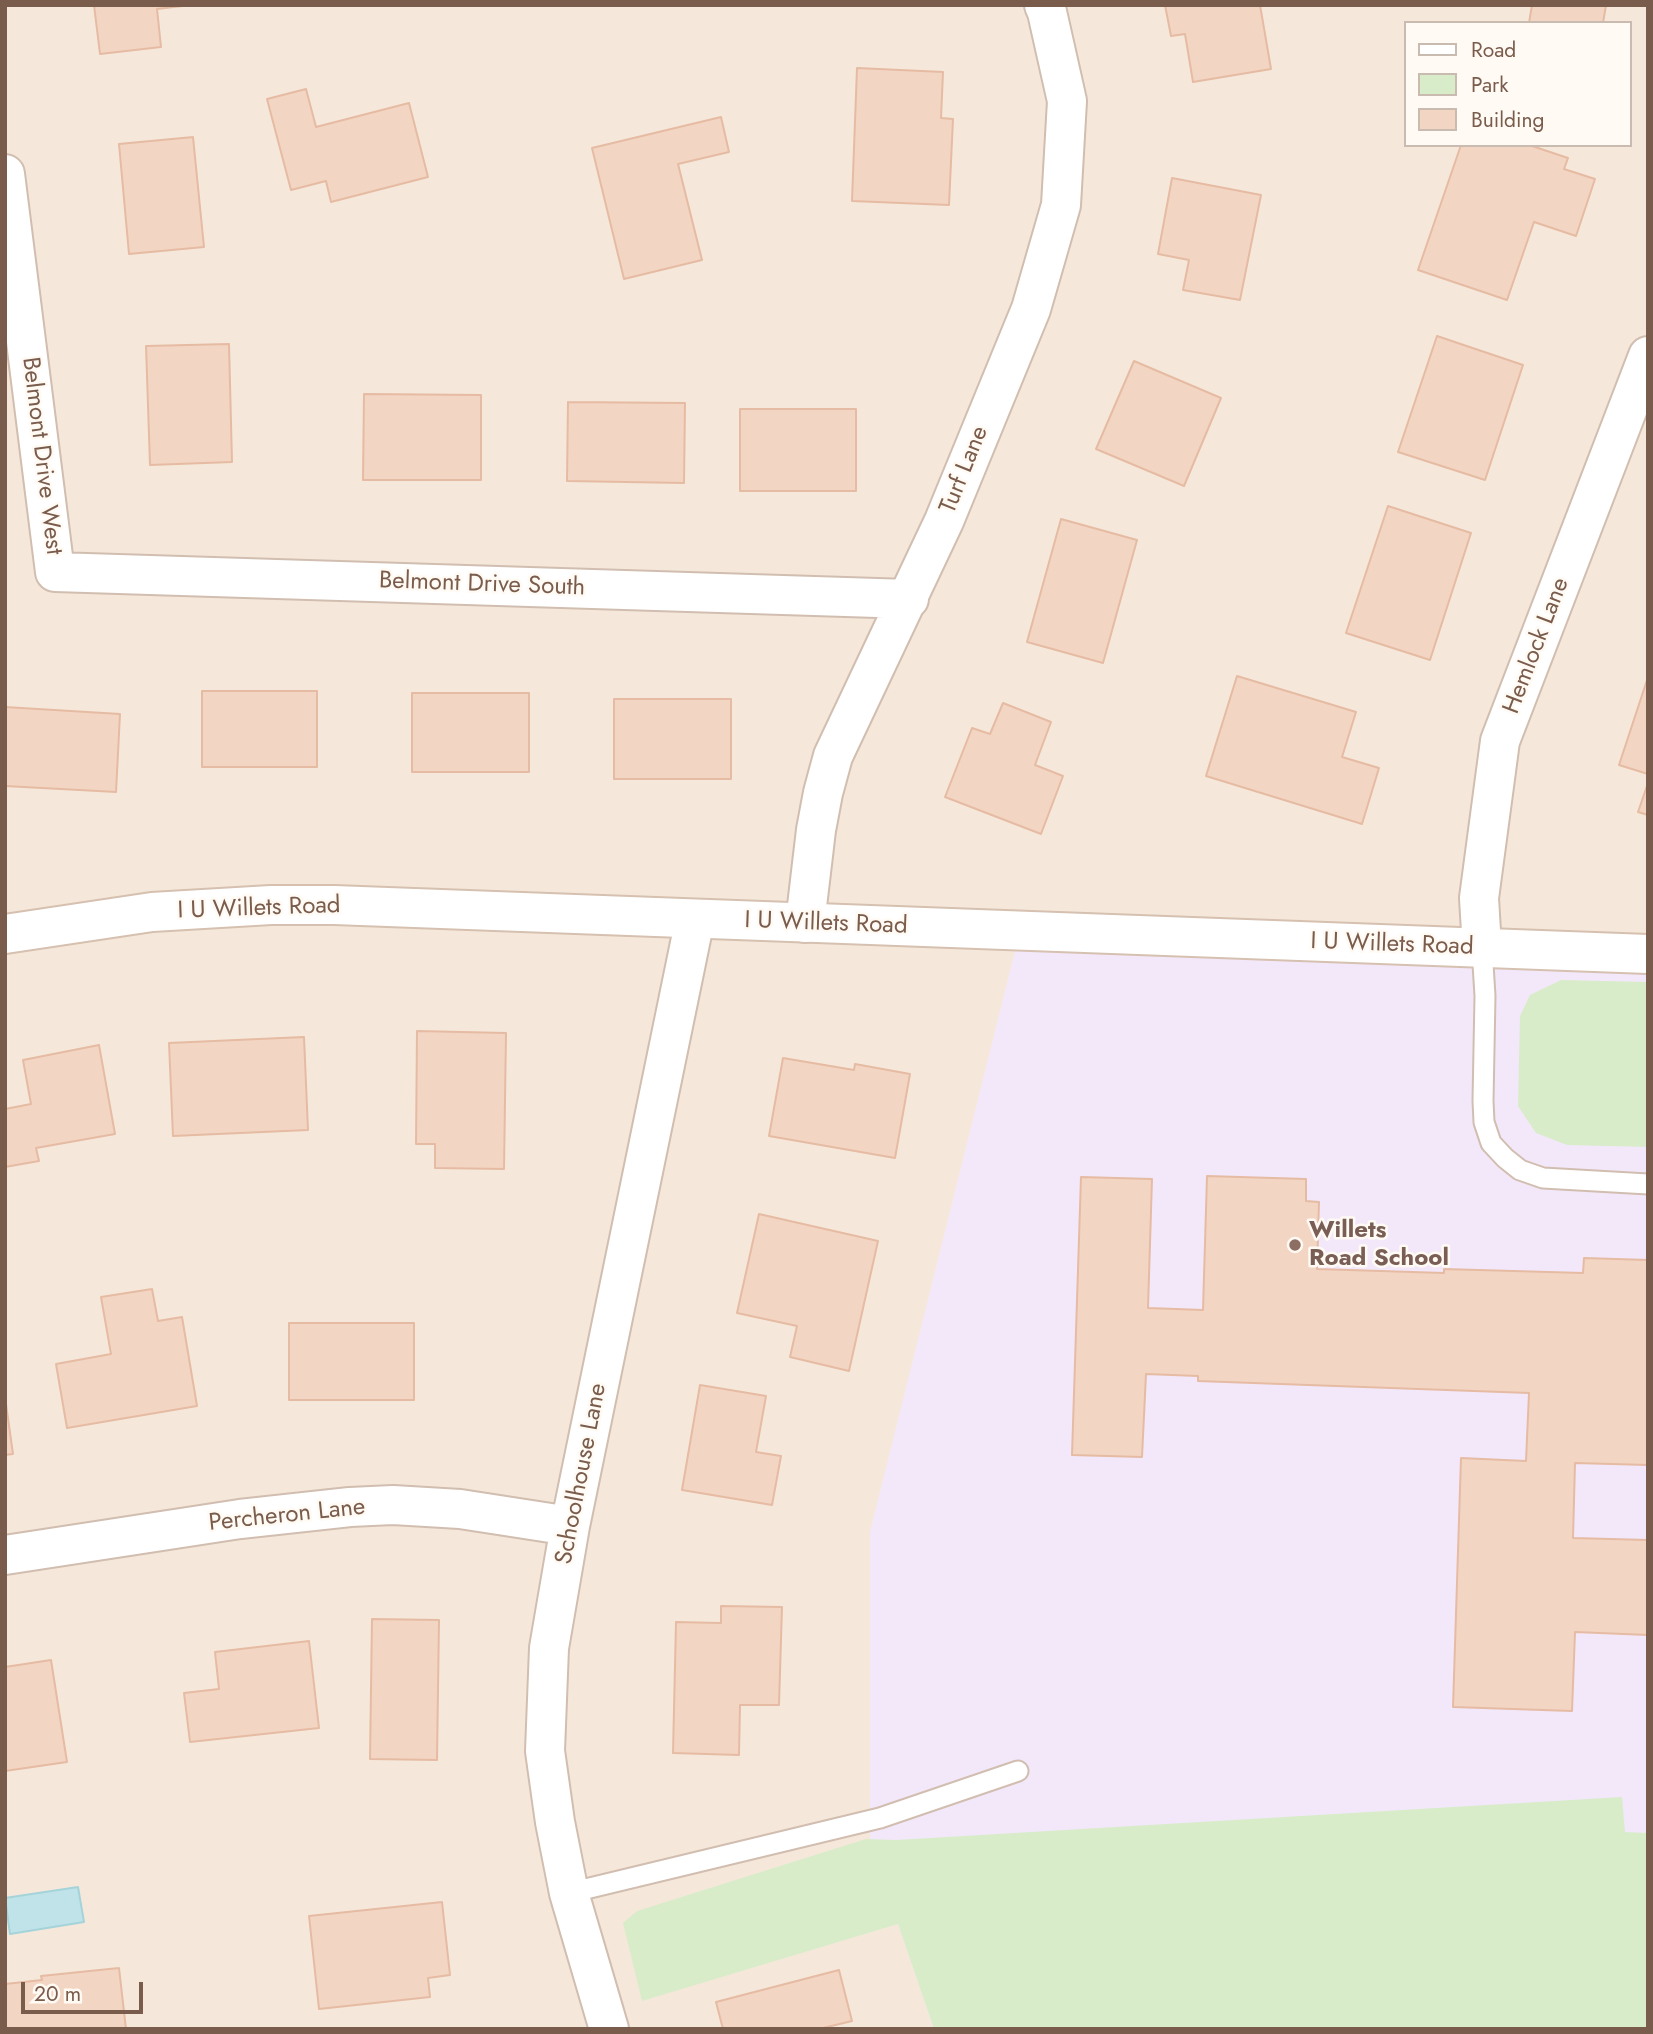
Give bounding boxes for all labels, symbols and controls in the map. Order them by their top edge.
legend [1404,21,1632,147]
text: Road [1471,35,1516,65]
text: Park [1471,70,1508,100]
text: Building [1471,105,1544,135]
street label: Belmont Drive West [15,356,67,556]
street label: Turf Lane [935,422,995,518]
street label: Belmont Drive South [378,567,586,603]
street label: Hemlock Lane [1498,574,1576,718]
street label: I U Willets Road [177,892,341,926]
street label: I U Willets Road [744,907,908,941]
street label: I U Willets Road [1310,928,1474,962]
place label: Willets Road School [1309,1217,1449,1273]
marker: Willets Road School [1287,1237,1303,1253]
street label: Schoolhouse Lane [550,1381,614,1567]
street label: Percheron Lane [207,1493,367,1539]
scale bar [24,1968,147,2012]
text: 20 m [34,1979,81,2009]

